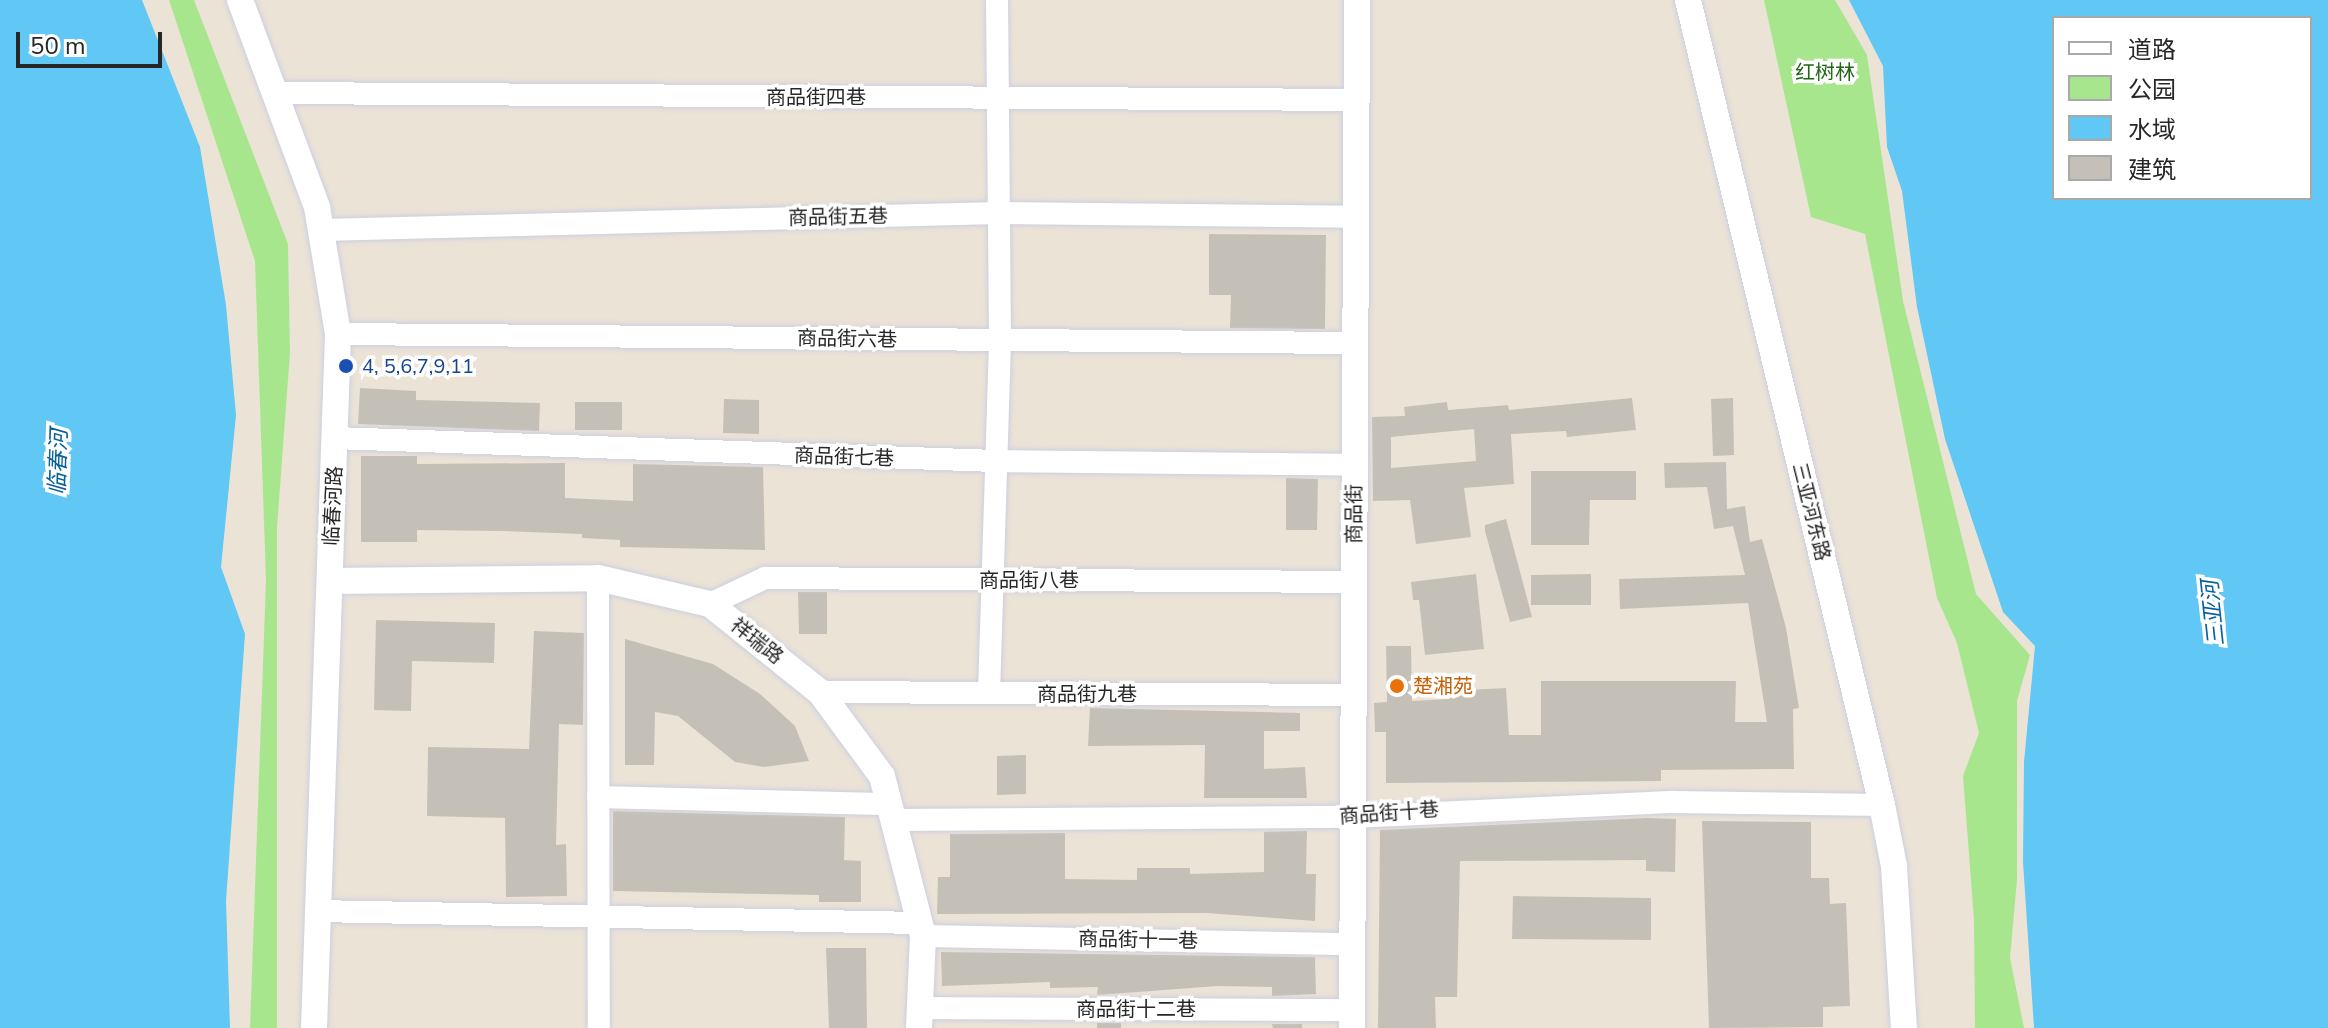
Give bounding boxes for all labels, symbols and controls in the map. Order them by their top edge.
scale bar [20,16,166,66]
legend [2052,16,2312,200]
text: 50 m [30,30,86,62]
text: 道路 [2128,34,2176,66]
park label: 红树林 [1795,60,1855,84]
text: 公园 [2128,74,2176,106]
street label: 商品街四巷 [766,85,866,109]
text: 水域 [2128,114,2176,146]
text: 建筑 [2128,154,2176,186]
street label: 商品街五巷 [788,204,888,230]
street label: 商品街六巷 [797,326,897,352]
place label: 4, 5,6,7,9,11 [362,354,474,378]
marker: 4, 5,6,7,9,11 [337,357,355,375]
water label: 临春河 [45,429,73,495]
street label: 商品街七巷 [794,443,894,471]
street label: 三亚河东路 [1787,461,1835,563]
street label: 临春河路 [319,465,347,547]
street label: 商品街 [1342,484,1366,544]
street label: 商品街八巷 [979,568,1079,592]
water label: 三亚河 [2197,579,2231,647]
street label: 祥瑞路 [726,613,788,669]
place label: 楚湘苑 [1413,674,1473,698]
marker: 楚湘苑 [1388,677,1406,695]
street label: 商品街九巷 [1037,682,1137,706]
street label: 商品街十巷 [1338,798,1440,828]
street label: 商品街十一巷 [1078,927,1198,953]
street label: 商品街十二巷 [1076,997,1196,1021]

